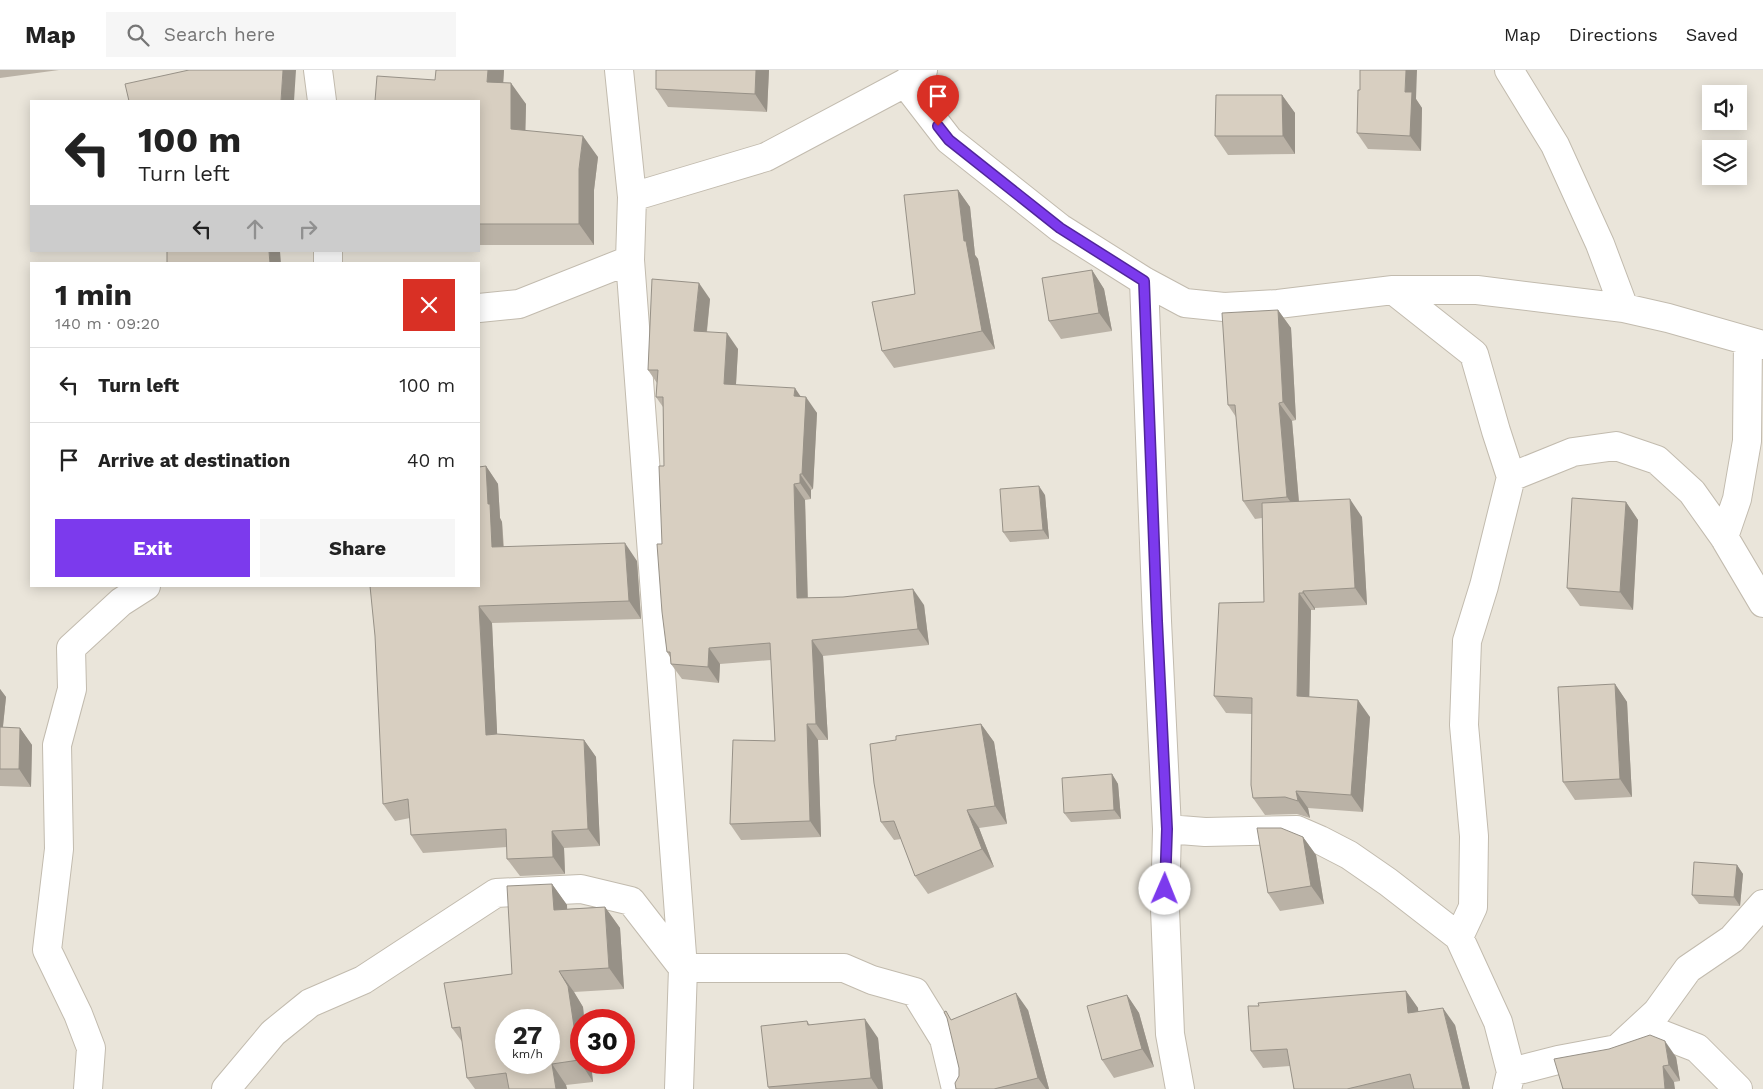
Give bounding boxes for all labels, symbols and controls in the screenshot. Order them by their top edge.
search box [106,12,456,57]
text: Map [25,21,76,49]
icon: search [124,21,152,49]
text: Search here [164,23,275,46]
text: Map [1504,24,1541,45]
text: Directions [1569,24,1658,45]
text: Saved [1686,24,1738,45]
pin [917,75,959,126]
icon: arrive [924,82,952,110]
map controls [1702,85,1747,185]
button: sound [1702,85,1747,130]
text: 100 m [138,119,241,161]
icon: left [55,120,120,185]
button: layers [1702,140,1747,185]
text: Turn left [138,161,230,186]
icon: left [188,215,216,243]
icon: ahead [241,215,269,243]
icon: right [294,215,322,243]
text: 1 min [55,277,132,312]
button: close [403,279,455,331]
text: 140 m · 09:20 [55,314,160,333]
icon: left [55,371,83,399]
text: Turn left [98,374,179,397]
text: 100 m [399,374,455,397]
icon: arrive [55,446,83,474]
text: Arrive at destination [98,449,290,472]
text: 40 m [407,449,455,472]
button: Exit [55,519,250,577]
button: Share [260,519,455,577]
position arrow [1138,862,1190,914]
speed limit sign: 30 [570,1009,635,1074]
text: 27 [513,1021,542,1050]
text: km/h [512,1047,543,1061]

